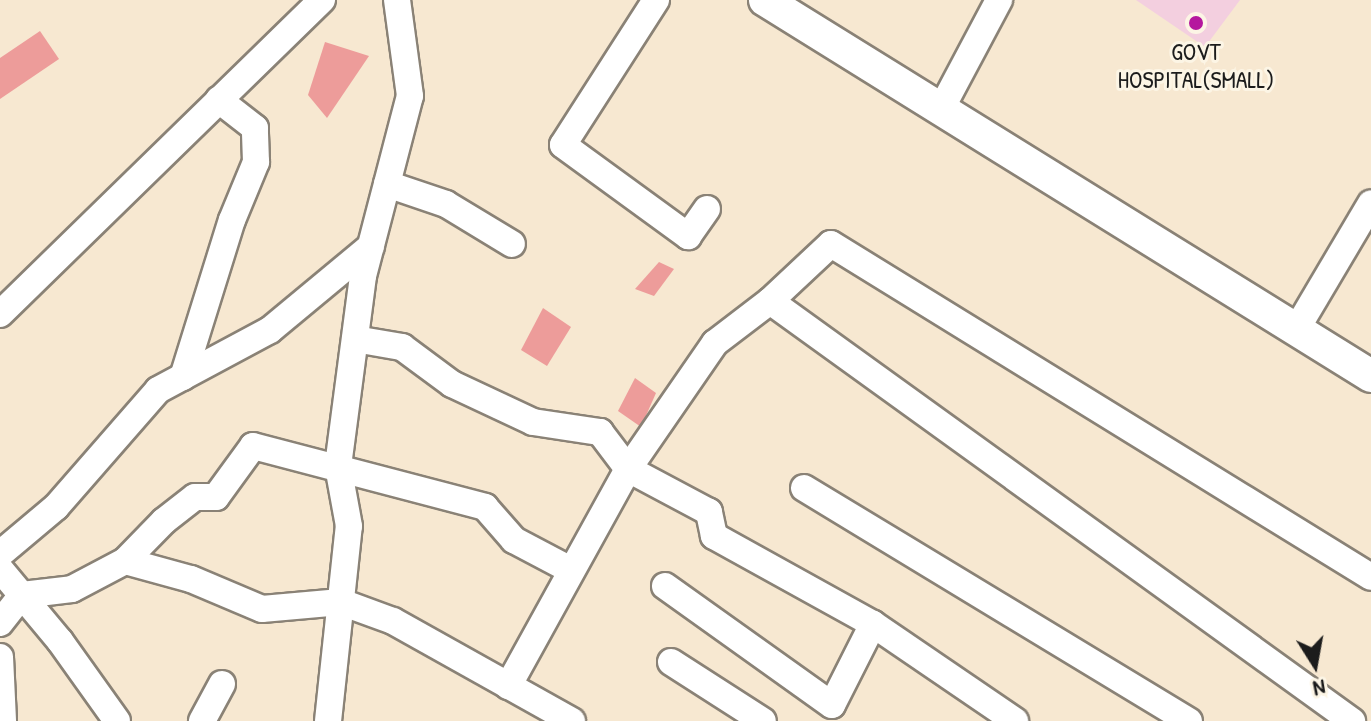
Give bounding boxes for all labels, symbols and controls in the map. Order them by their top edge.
marker: GOVT HOSPITAL(SMALL) [1185,12,1207,34]
place label: GOVT HOSPITAL(SMALL) [1118,38,1274,94]
north arrow [1275,625,1355,705]
text: N [1311,673,1328,704]

